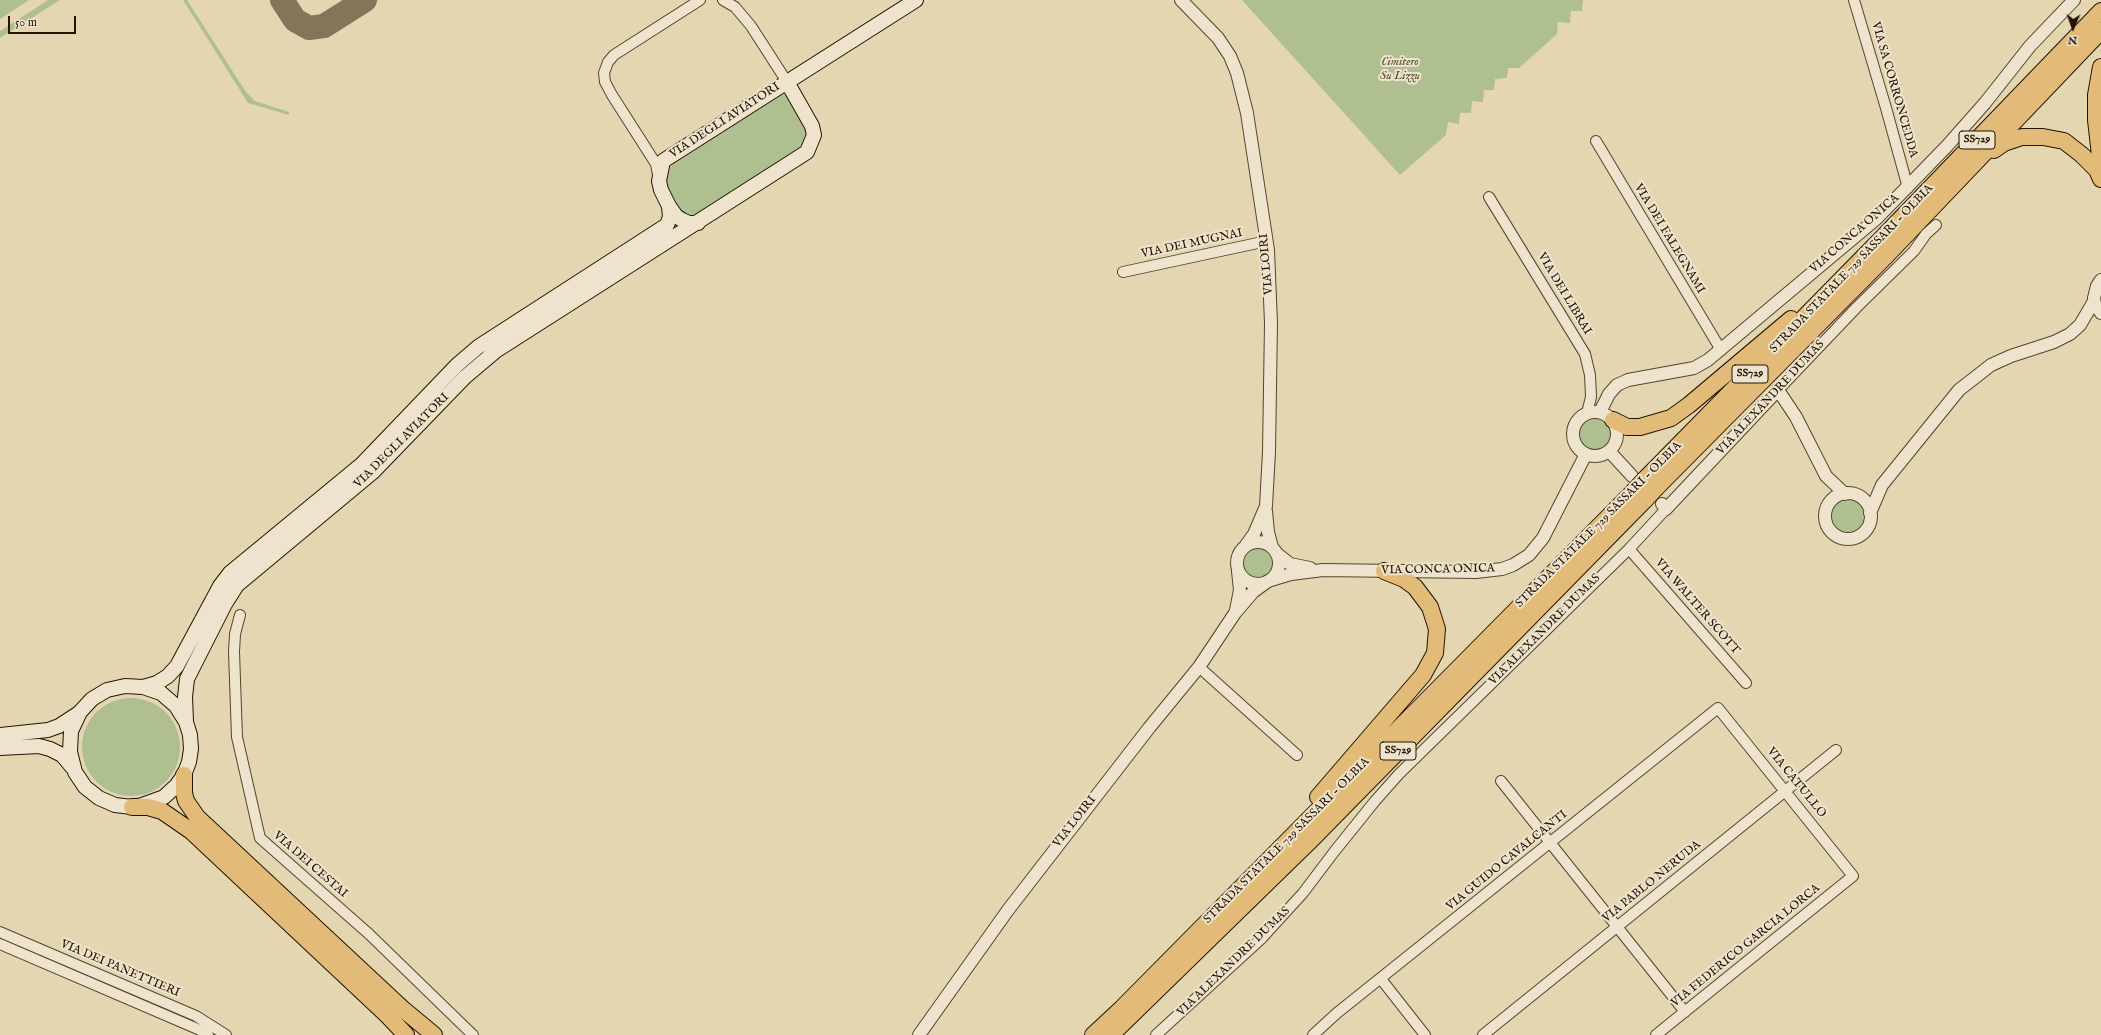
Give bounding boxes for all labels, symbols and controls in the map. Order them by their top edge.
scale bar [10,8,78,34]
north arrow [2053,8,2093,48]
text: 50 m [15,15,37,30]
street label: VIA SA CORRONCEDDA [1868,20,1920,160]
text: N [2068,33,2078,47]
park label: Cimitero Su Lizzu [1380,56,1420,84]
street label: VIA DEGLI AVIATORI [667,80,783,162]
road number: SS729 [1959,131,1995,149]
street label: VIA DEI FALEGNAMI [1630,181,1708,297]
street label: STRADA STATALE 729 SASSARI - OLBIA [1767,182,1937,356]
street label: VIA CONCA ONICA [1807,191,1903,277]
street label: VIA DEI MUGNAI [1140,226,1244,262]
street label: VIA LOIRI [1257,233,1277,295]
street label: VIA DEI LIBRAI [1534,250,1594,338]
street label: VIA ALEXANDRE DUMAS [1714,338,1828,458]
road number: SS729 [1732,365,1768,383]
street label: VIA DEGLI AVIATORI [351,390,453,492]
street label: STRADA STATALE 729 SASSARI - OLBIA [1513,439,1685,611]
street label: VIA WALTER SCOTT [1652,556,1742,658]
street label: VIA CONCA ONICA [1381,562,1495,578]
street label: VIA ALEXANDRE DUMAS [1486,571,1604,689]
road number: SS729 [1380,742,1416,760]
street label: VIA CATULLO [1763,745,1829,821]
street label: STRADA STATALE 729 SASSARI - OLBIA [1201,755,1373,927]
street label: VIA LOIRI [1050,793,1100,851]
street label: VIA GUIDO CAVALCANTI [1444,808,1570,914]
street label: VIA DEI CESTAI [270,829,350,901]
street label: VIA PABLO NERUDA [1600,838,1704,926]
street label: VIA FEDERICO GARCIA LORCA [1669,881,1823,1011]
street label: VIA ALEXANDRE DUMAS [1174,904,1294,1020]
street label: VIA DEI PANETTIERI [58,937,182,1001]

